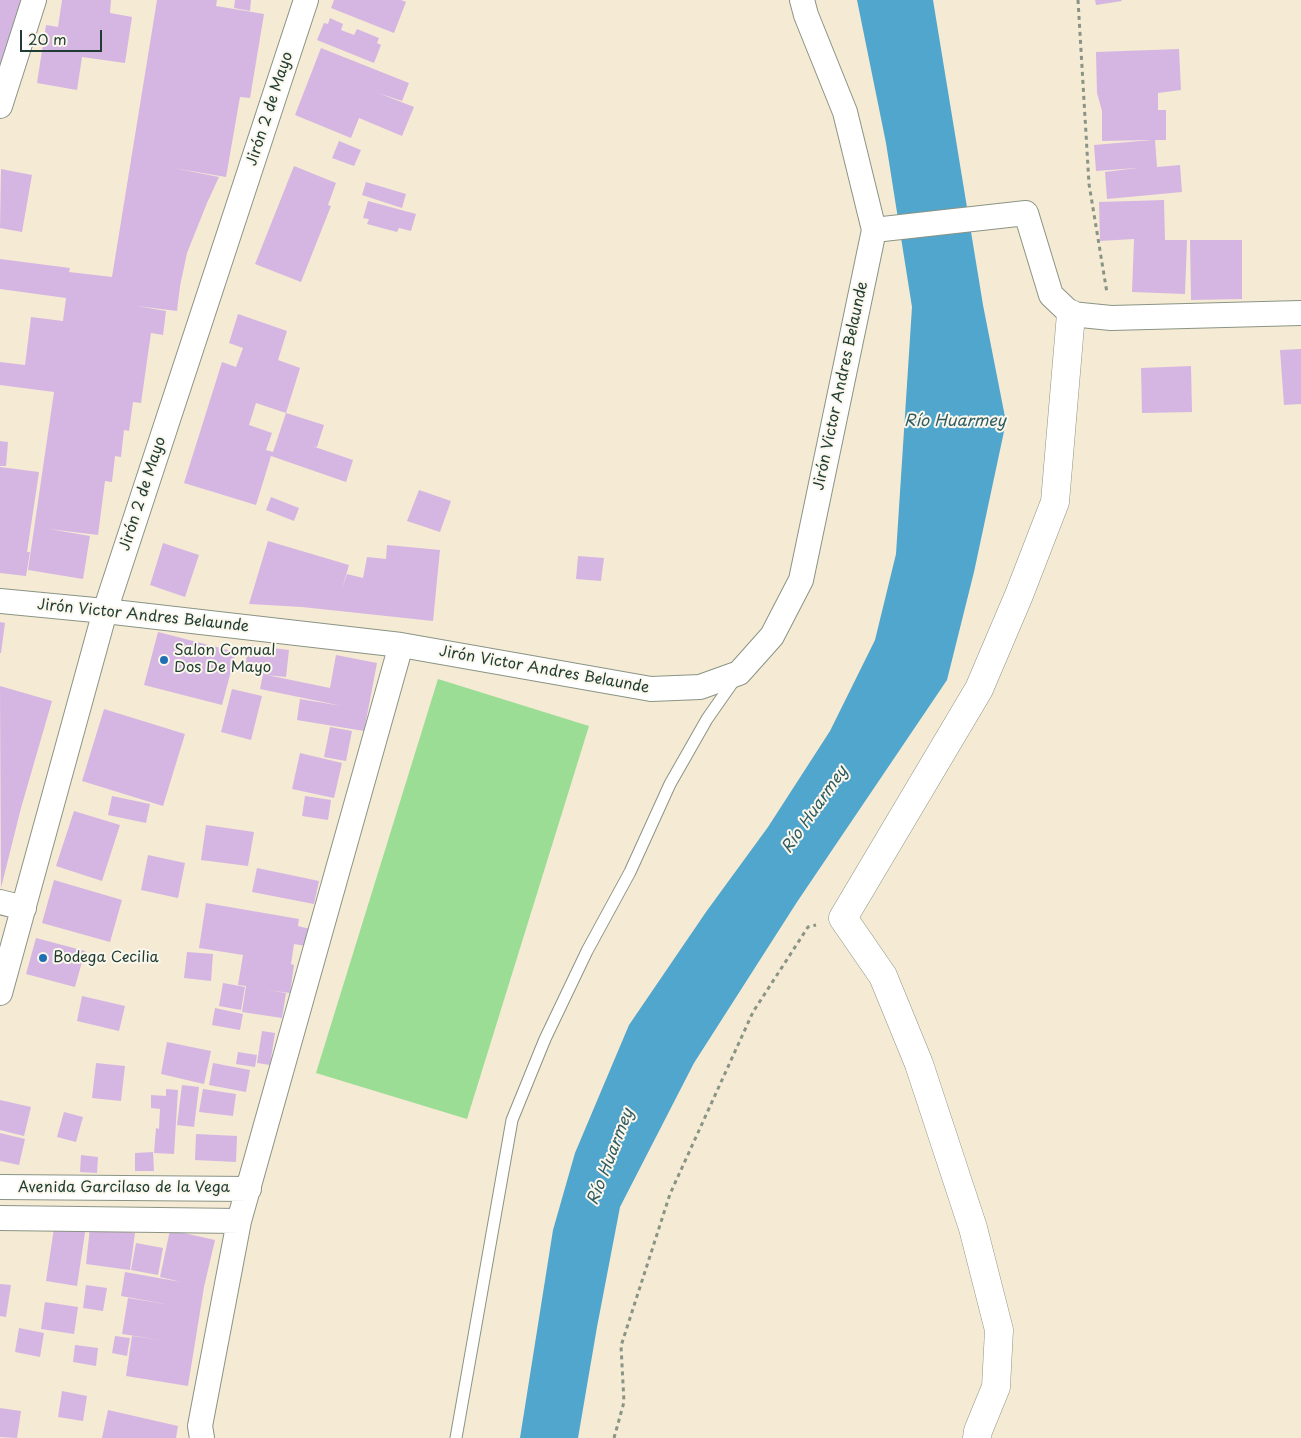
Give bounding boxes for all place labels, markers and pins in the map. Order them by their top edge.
place label: Salon Comual Dos De Mayo [174,642,275,677]
marker: Salon Comual Dos De Mayo [158,654,170,666]
place label: Bodega Cecilia [53,949,159,967]
marker: Bodega Cecilia [37,952,49,964]

